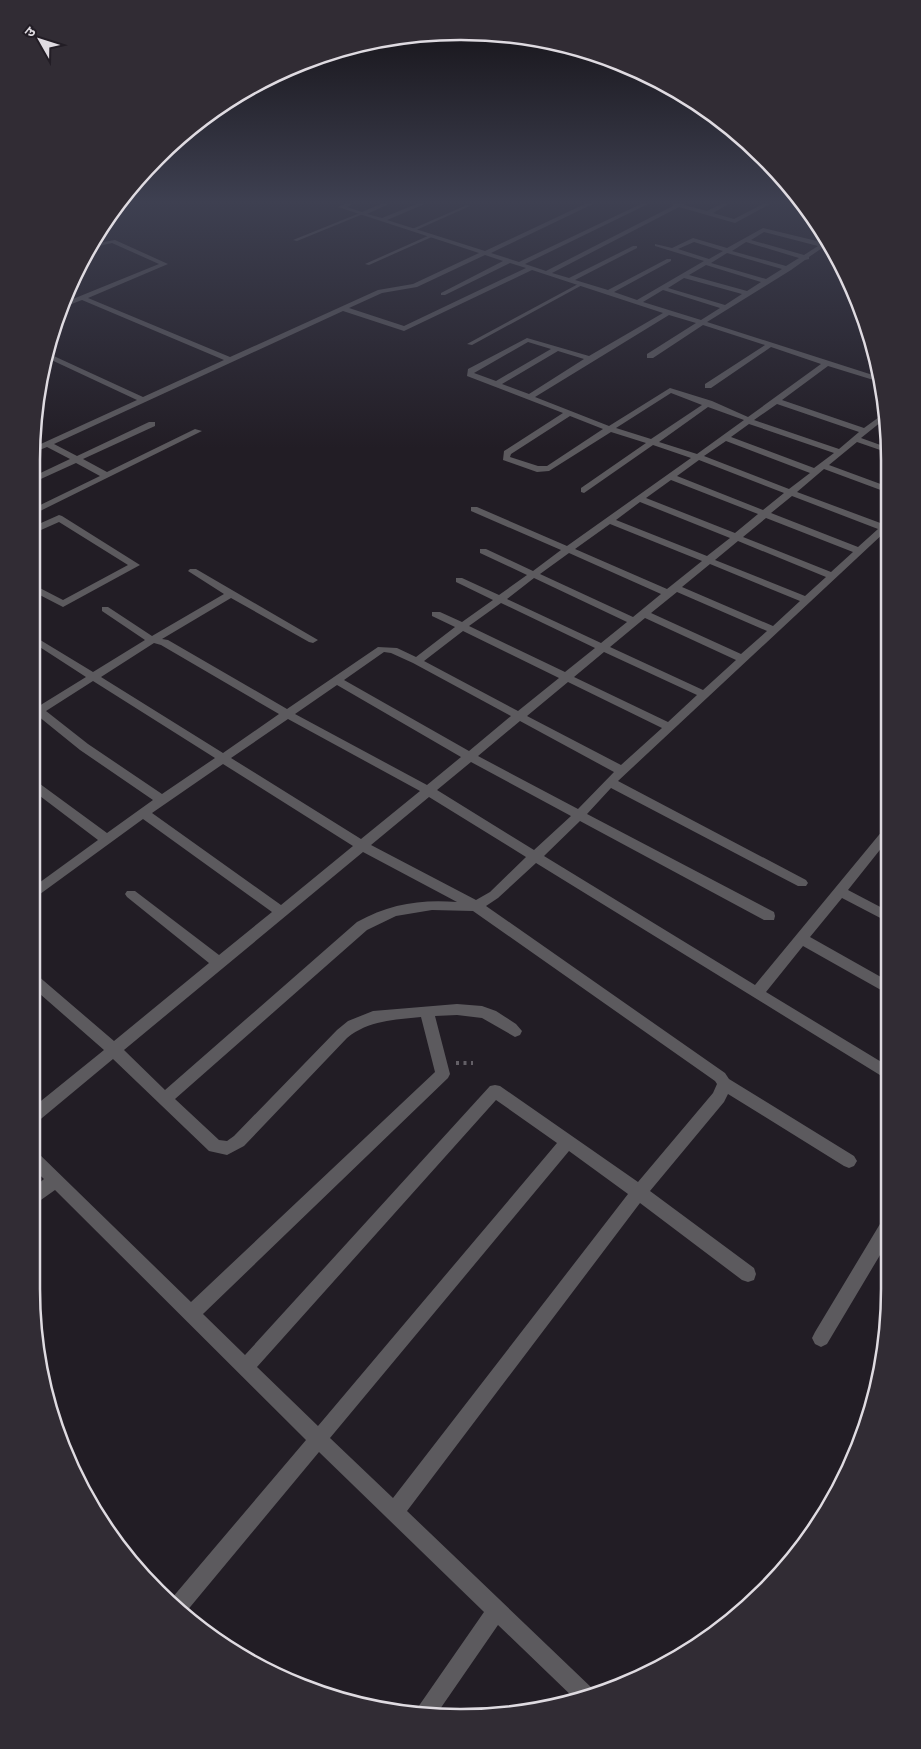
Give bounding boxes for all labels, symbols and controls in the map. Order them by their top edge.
north arrow [15,15,65,65]
text: उ [20,22,40,41]

